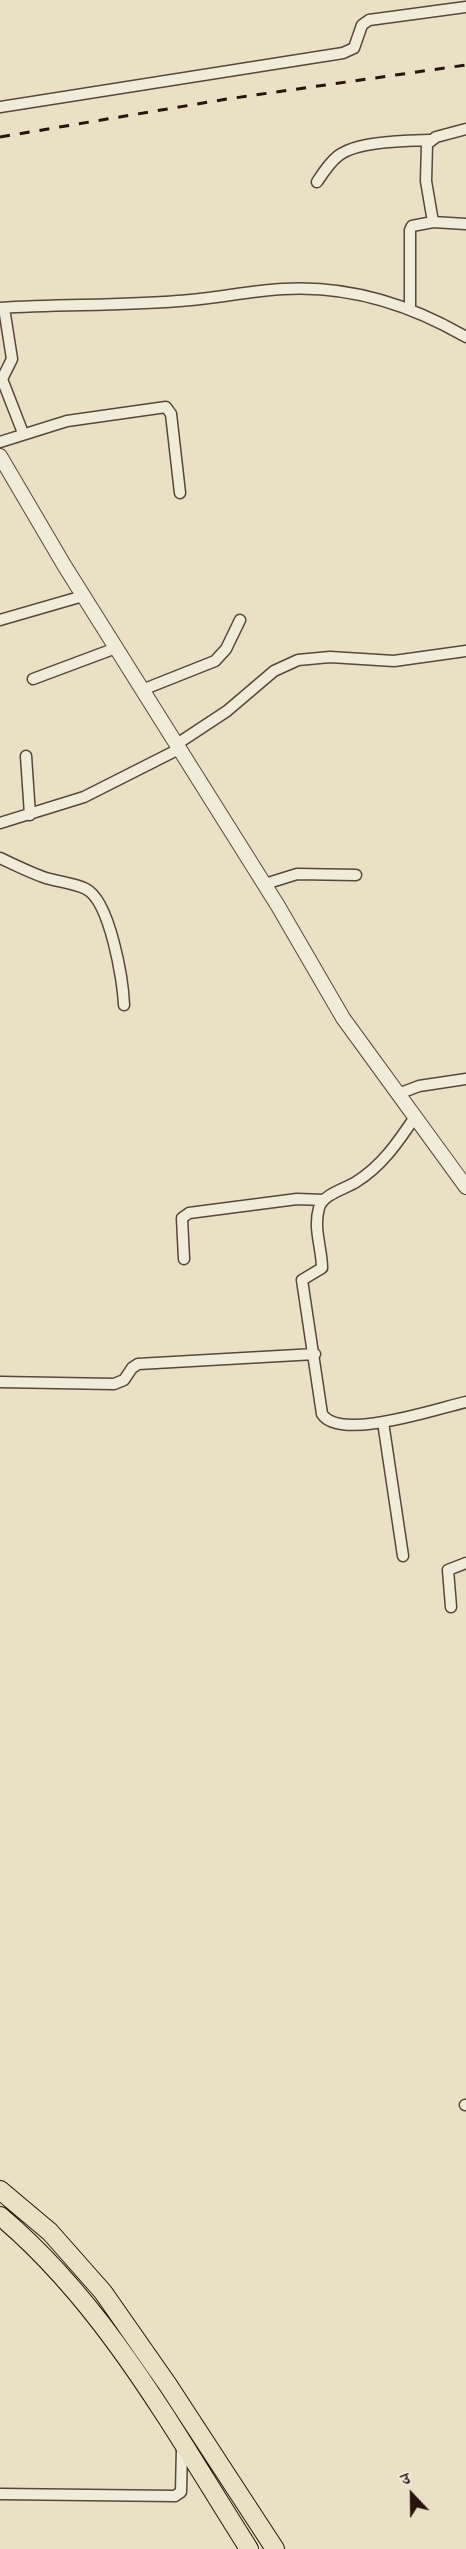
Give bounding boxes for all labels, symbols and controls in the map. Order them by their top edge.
north arrow [382,2465,442,2525]
text: उ [397,2466,414,2491]

